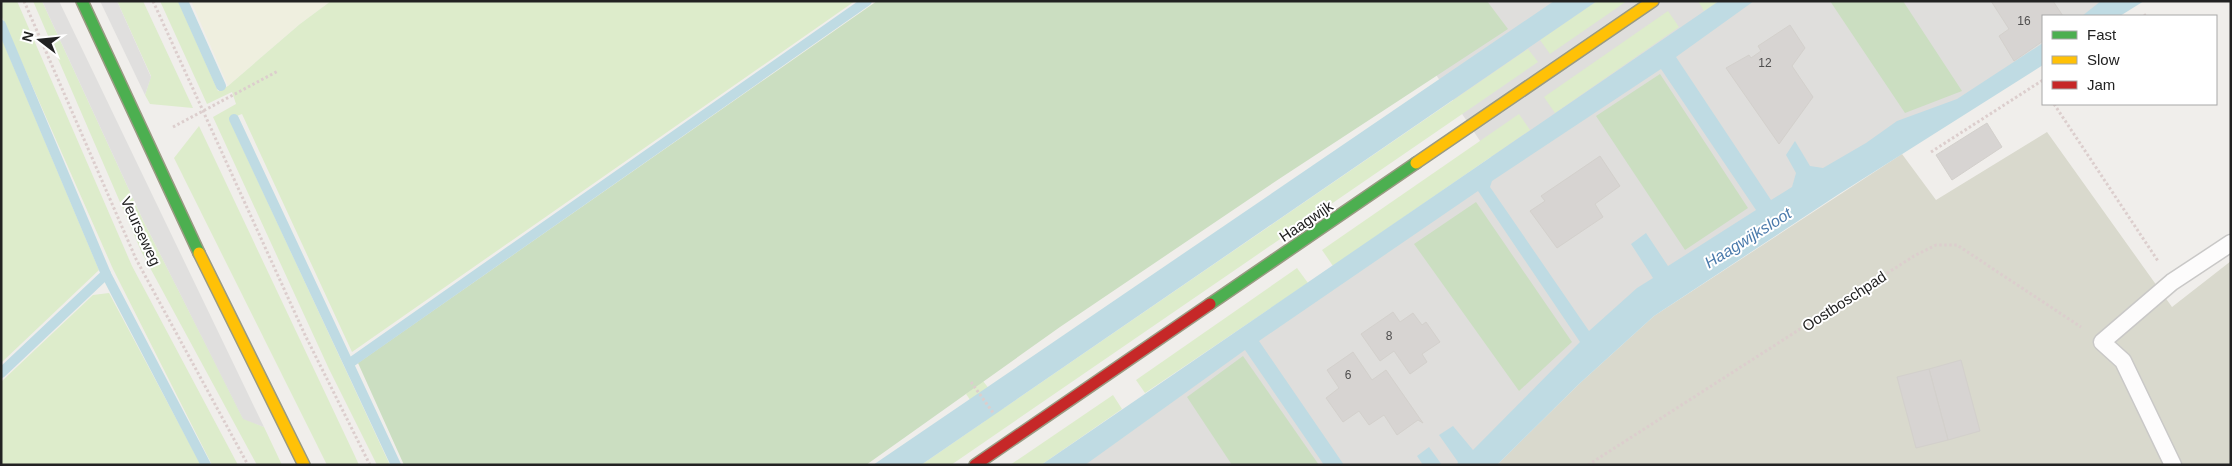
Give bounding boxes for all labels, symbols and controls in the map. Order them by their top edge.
house number: 16 [2017,14,2031,28]
north arrow [15,15,65,65]
legend [2042,15,2217,105]
text: Fast [2087,26,2117,43]
text: N [18,29,37,43]
text: Slow [2087,51,2120,68]
house number: 12 [1758,56,1772,70]
text: Jam [2087,76,2115,93]
street label: Veurseweg [118,194,164,268]
street label: Haagwijk [1276,197,1336,245]
water label: Haagwijksloot [1702,204,1795,271]
street label: Oostboschpad [1799,268,1889,334]
house number: 8 [1386,329,1393,343]
house number: 6 [1345,368,1352,382]

